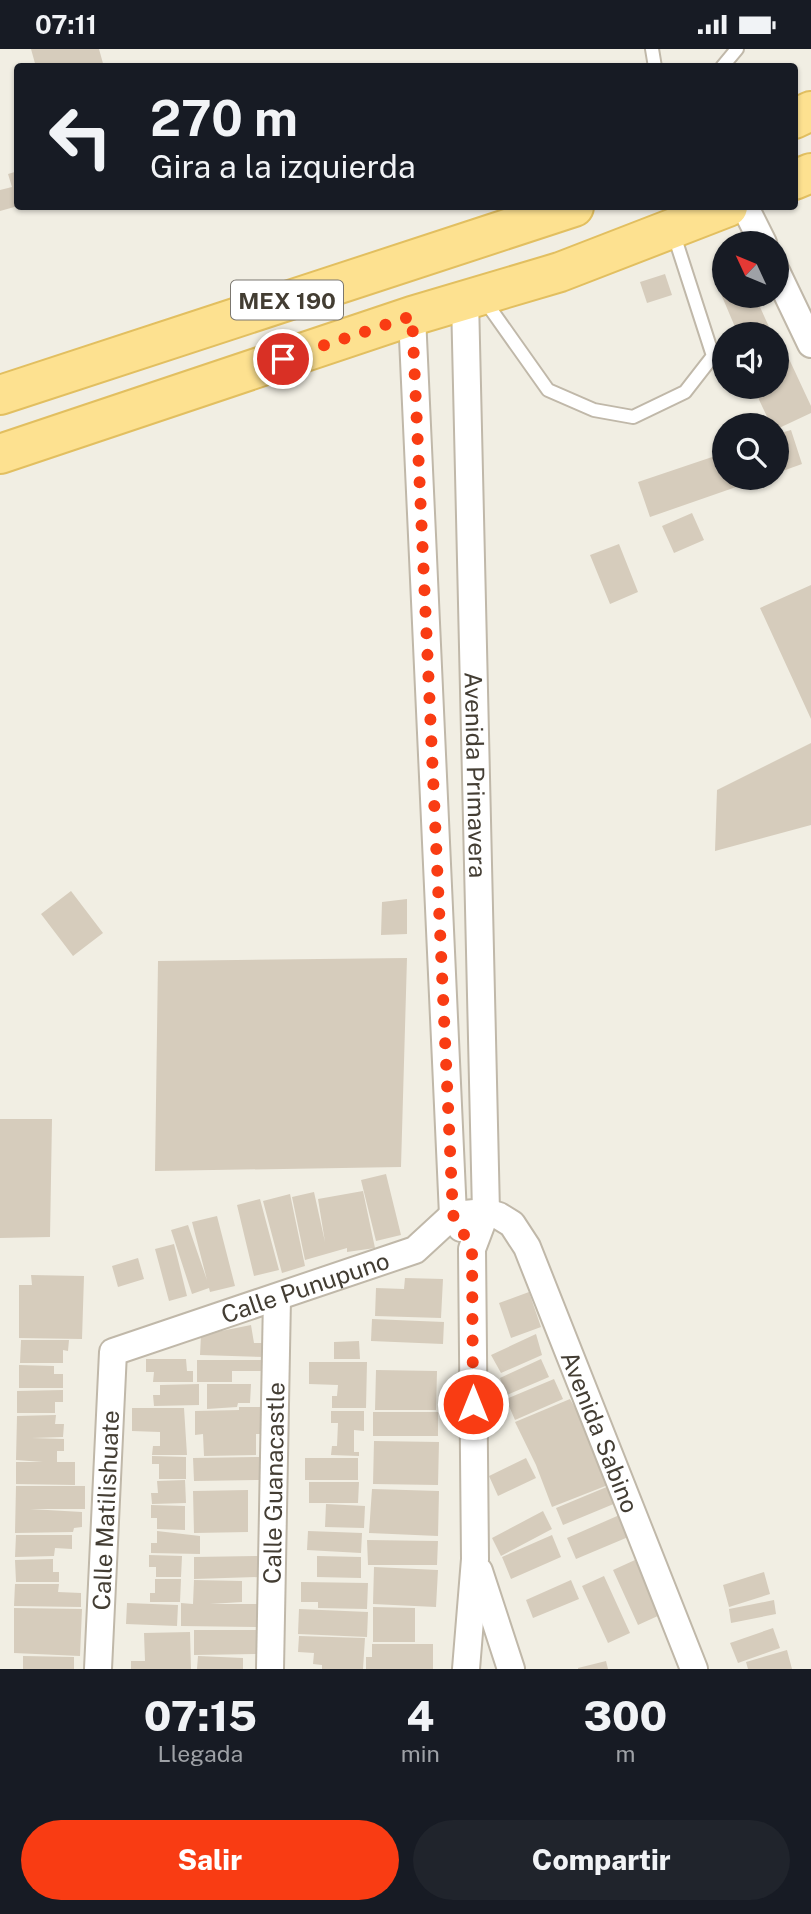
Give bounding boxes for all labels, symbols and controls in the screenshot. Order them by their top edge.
text: 07:11 [35,9,97,40]
text: 270 m [150,89,298,147]
icon: left [35,91,126,182]
text: Gira a la izquierda [150,148,416,185]
north arrow [712,231,789,308]
map controls [712,231,789,490]
road number: MEX 190 [231,281,343,319]
button: sound [712,322,789,399]
pin [253,329,313,389]
icon: arrive [264,340,302,378]
button: search [712,413,789,490]
street label: Avenida Primavera [460,671,492,878]
street label: Calle Punupuno [217,1246,393,1329]
street label: Avenida Sabino [556,1347,645,1517]
position arrow [436,1367,510,1441]
street label: Calle Guanacastle [258,1382,289,1584]
street label: Calle Matilishuate [87,1409,124,1611]
text: 07:15 [144,1691,257,1740]
text: 4 [406,1691,434,1740]
text: 300 [583,1691,667,1740]
text: Llegada [158,1740,243,1767]
text: min [401,1740,440,1767]
text: m [615,1740,635,1767]
button: Salir [21,1820,399,1900]
button: Compartir [413,1820,790,1900]

